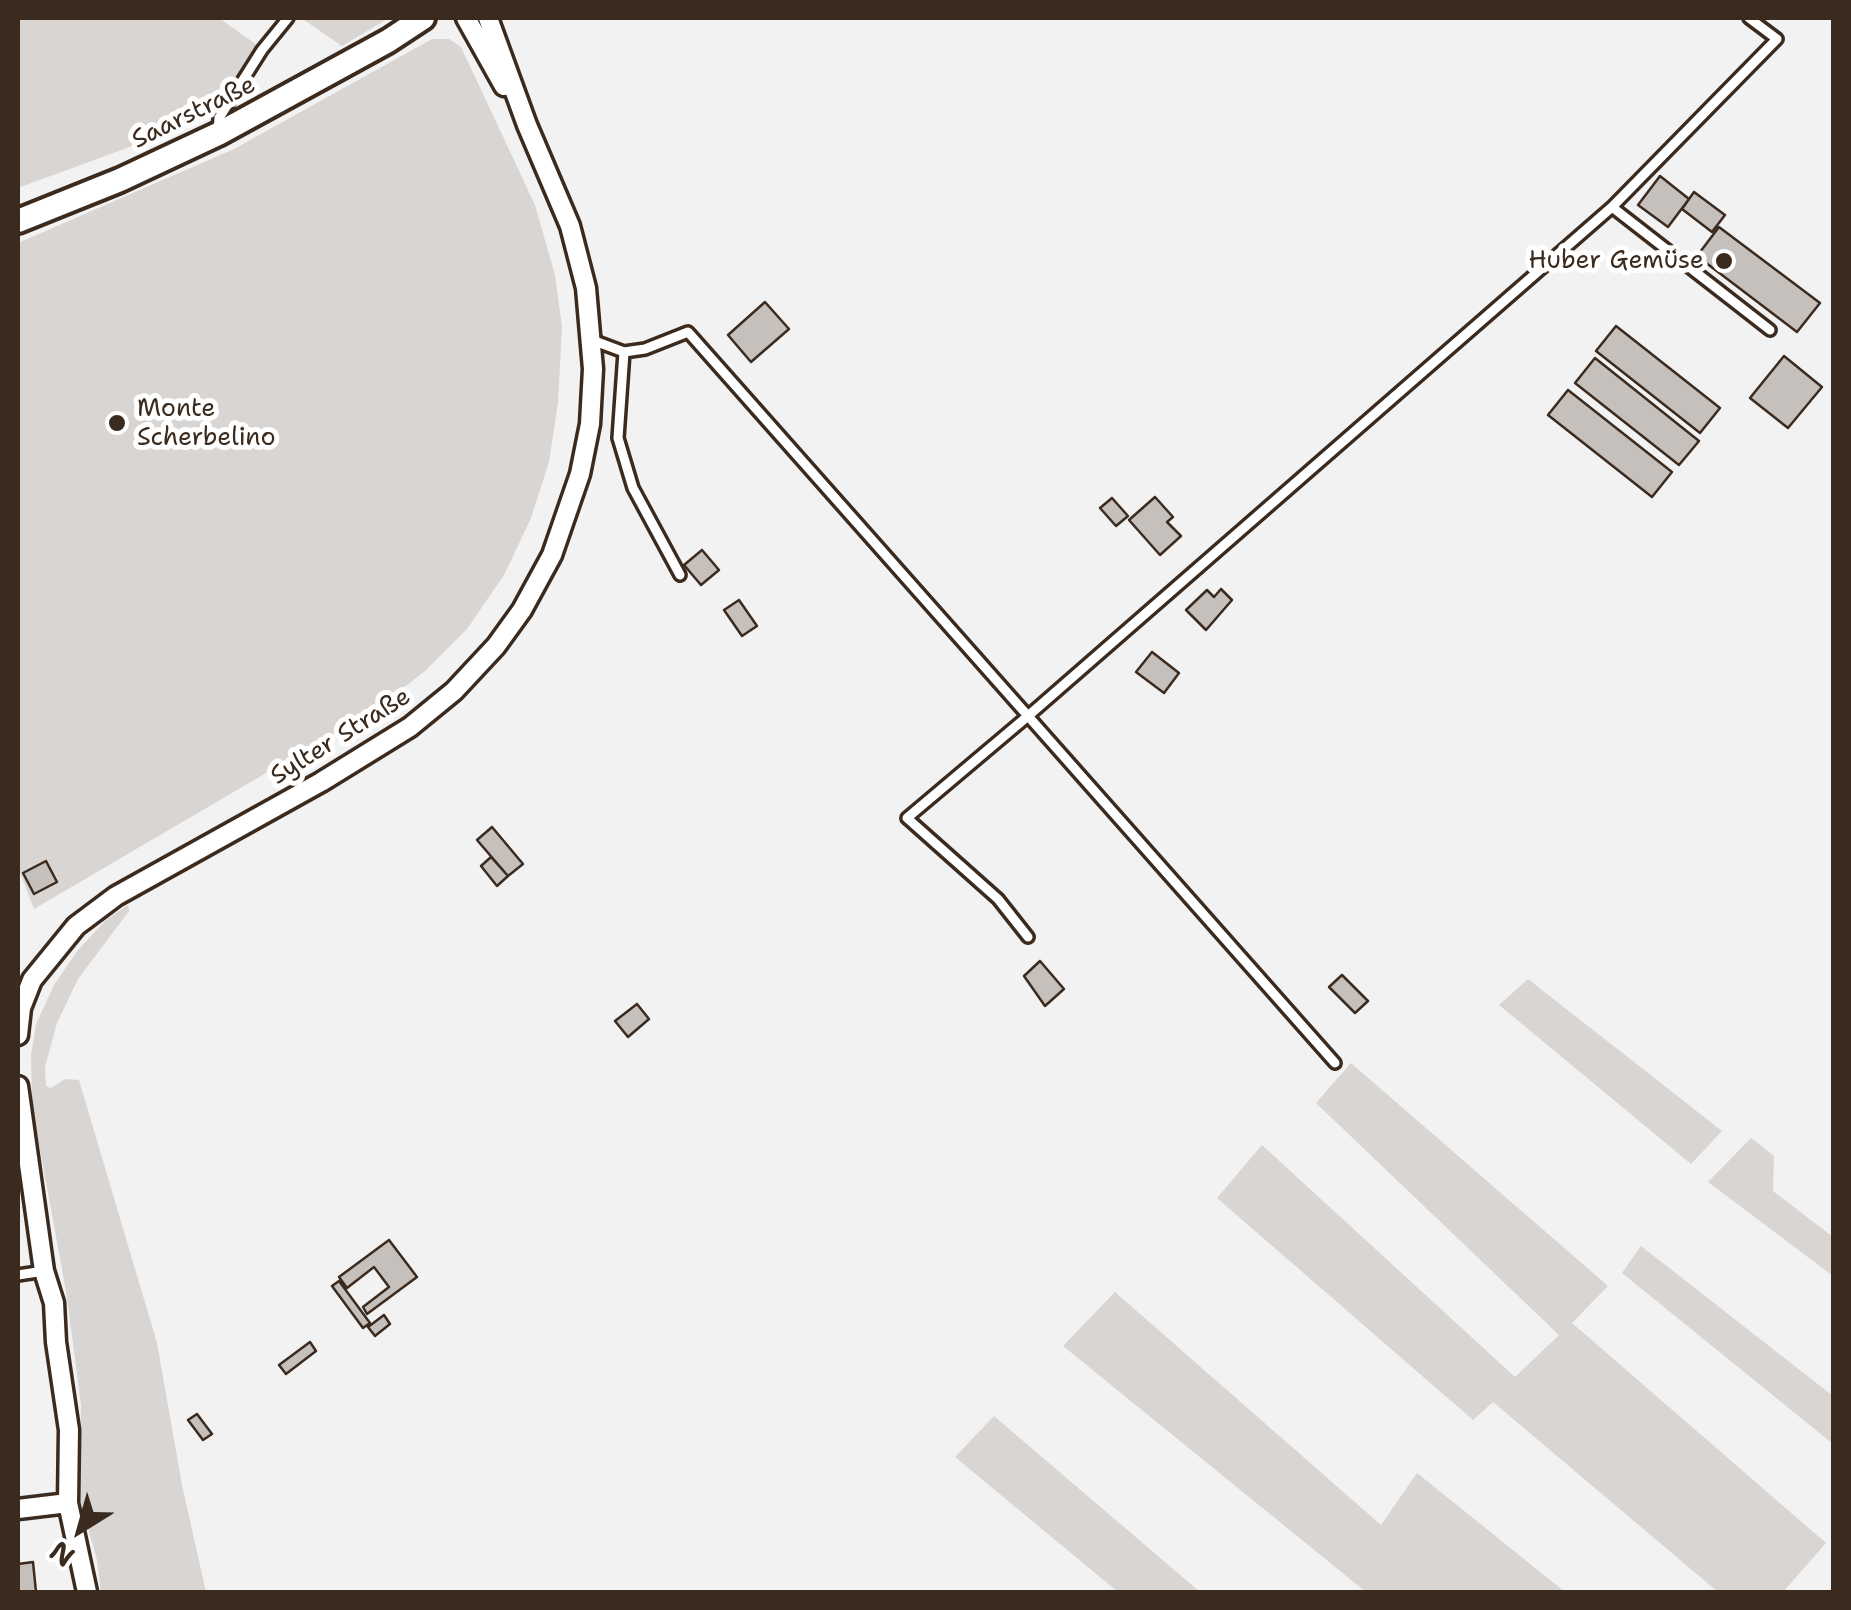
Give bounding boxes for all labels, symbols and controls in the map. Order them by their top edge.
street label: Saarstraße [127,70,261,156]
place label: Huber Gemüse [1528,246,1704,276]
marker: Huber Gemüse [1713,250,1735,272]
place label: Monte Scherbelino [137,394,276,453]
marker: Monte Scherbelino [106,412,128,434]
street label: Sylter Straße [265,682,417,792]
north arrow [30,1480,130,1580]
text: N [42,1532,82,1576]

